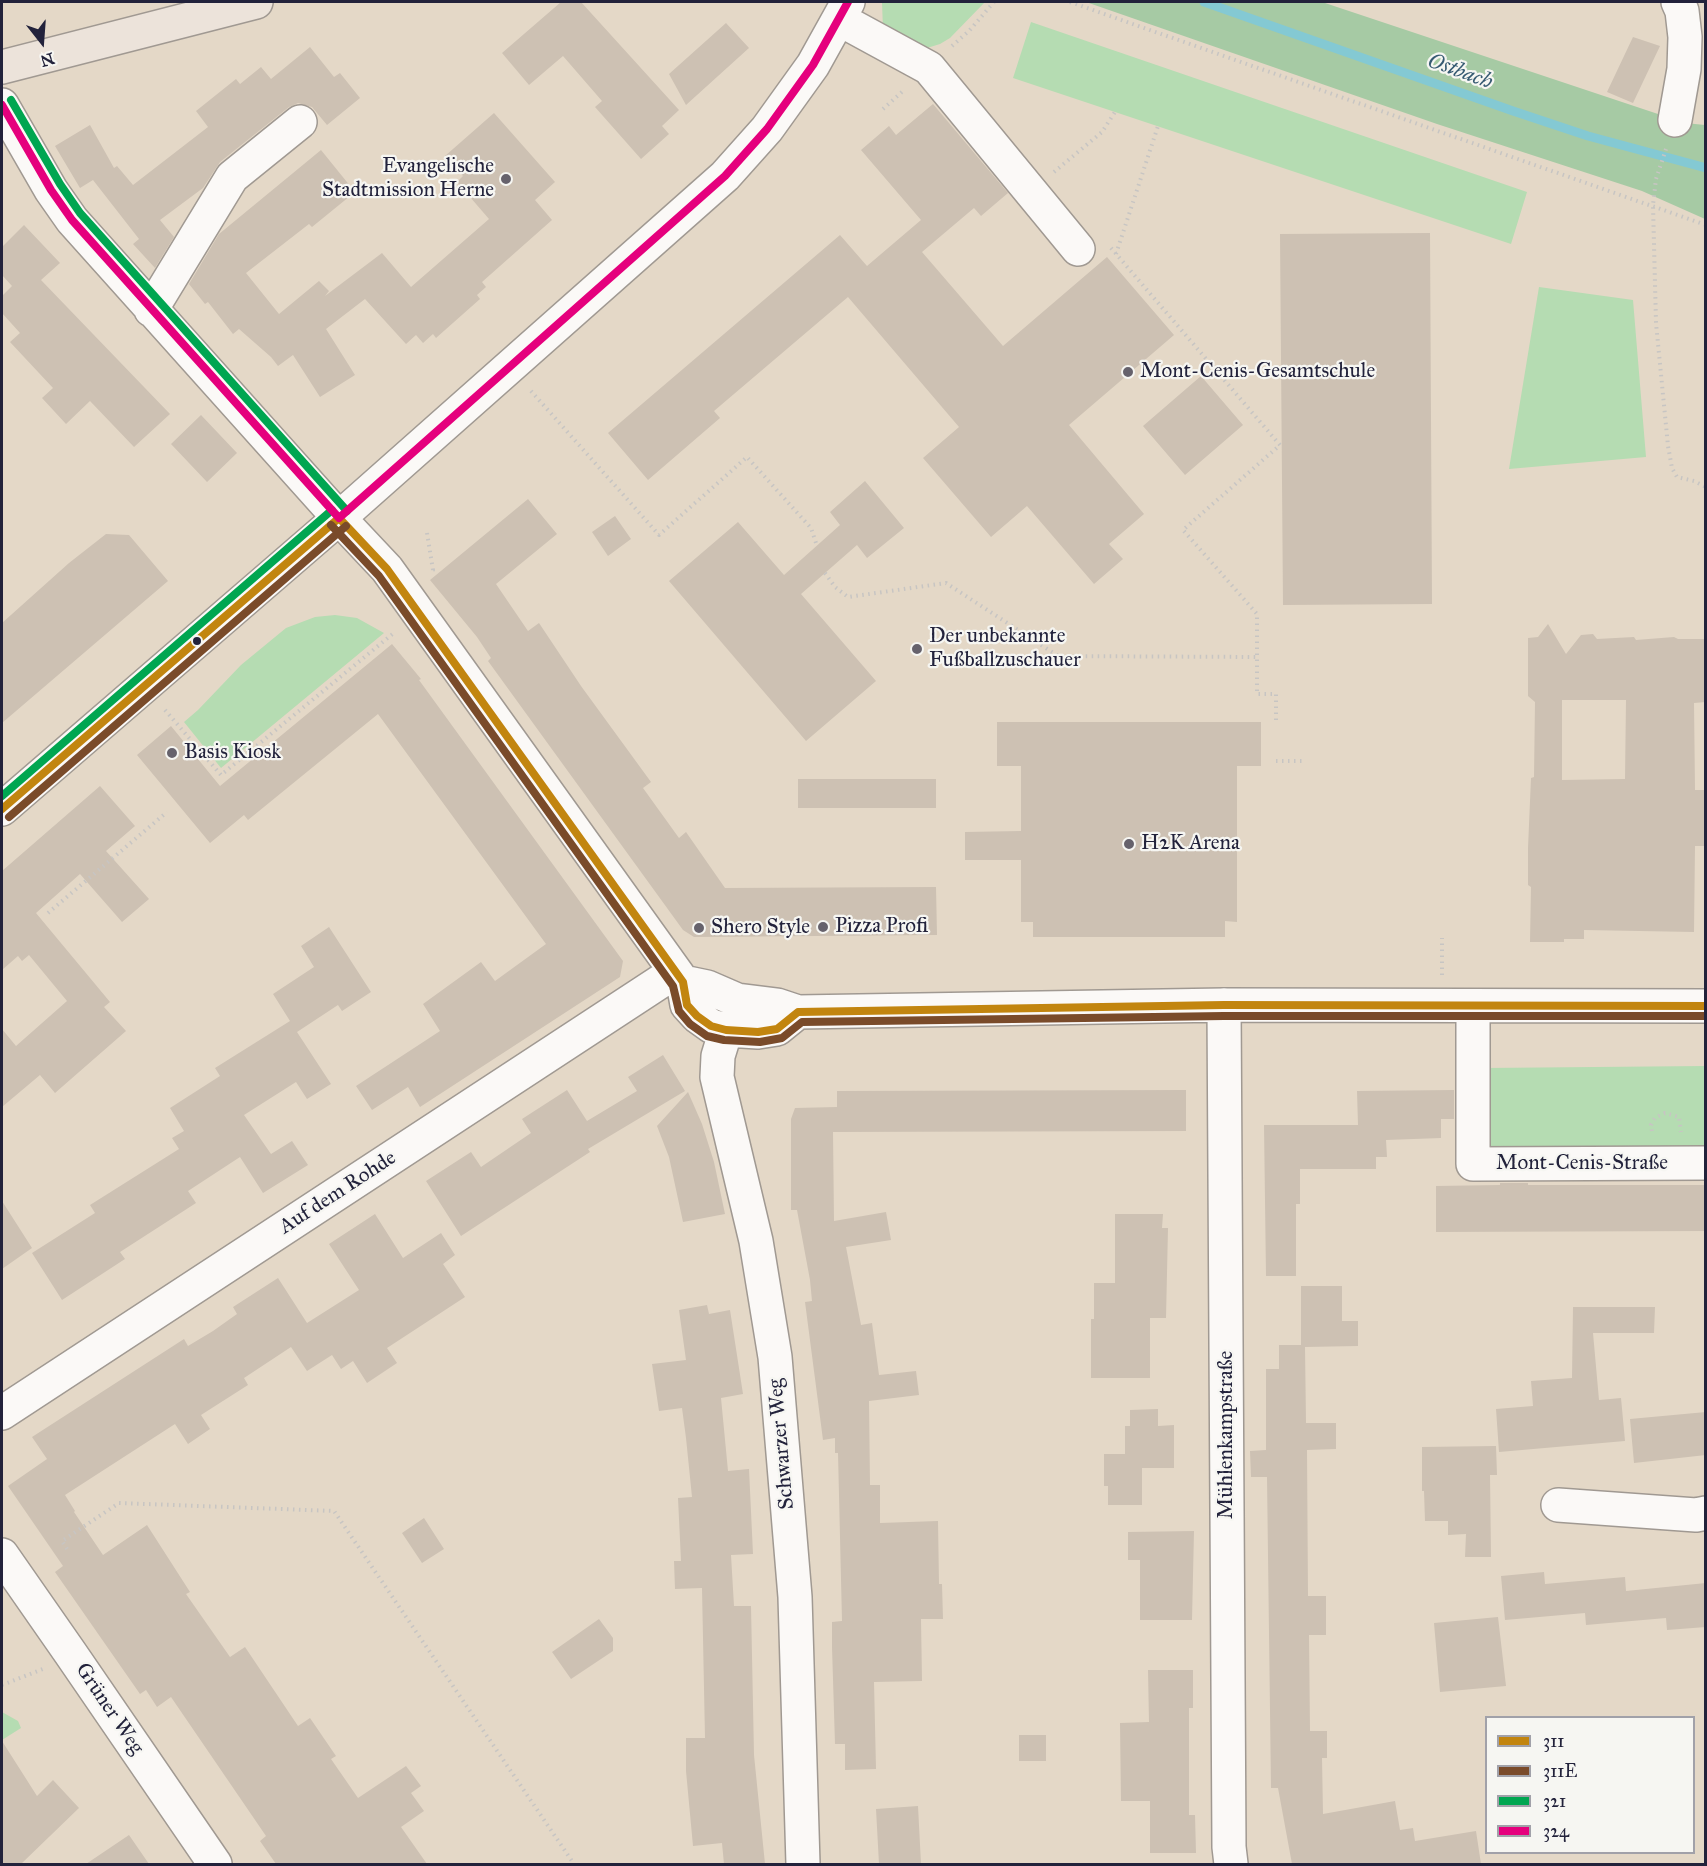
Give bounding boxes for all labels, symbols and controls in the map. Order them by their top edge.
north arrow [12,12,72,72]
water label: Ostbach [1424,48,1496,96]
text: N [38,49,57,71]
place label: Evangelische Stadtmission Herne [322,154,494,204]
marker: Evangelische Stadtmission Herne [499,172,513,186]
place label: Mont-Cenis-Gesamtschule [1140,359,1375,385]
marker: Mont-Cenis-Gesamtschule [1121,365,1135,379]
place label: Der unbekannte Fußballzuschauer [929,624,1081,674]
unlabelled marker [191,635,203,647]
marker: Der unbekannte Fußballzuschauer [910,642,924,656]
place label: Basis Kiosk [184,740,281,766]
marker: Basis Kiosk [165,746,179,760]
place label: H2K Arena [1141,831,1240,857]
marker: H2K Arena [1122,837,1136,851]
place label: Pizza Profi [835,914,928,940]
place label: Shero Style [711,915,810,941]
marker: Pizza Profi [816,920,830,934]
marker: Shero Style [692,921,706,935]
street label: Auf dem Rohde [275,1146,401,1240]
street label: Mont-Cenis-Straße [1496,1151,1668,1177]
street label: Mühlenkampstraße [1214,1351,1240,1519]
street label: Schwarzer Weg [764,1378,800,1510]
street label: Grüner Weg [69,1659,149,1759]
legend [1485,1716,1695,1854]
text: 311 [1543,1730,1564,1752]
text: 311E [1543,1760,1577,1782]
text: 321 [1543,1790,1566,1812]
text: 324 [1543,1820,1569,1842]

